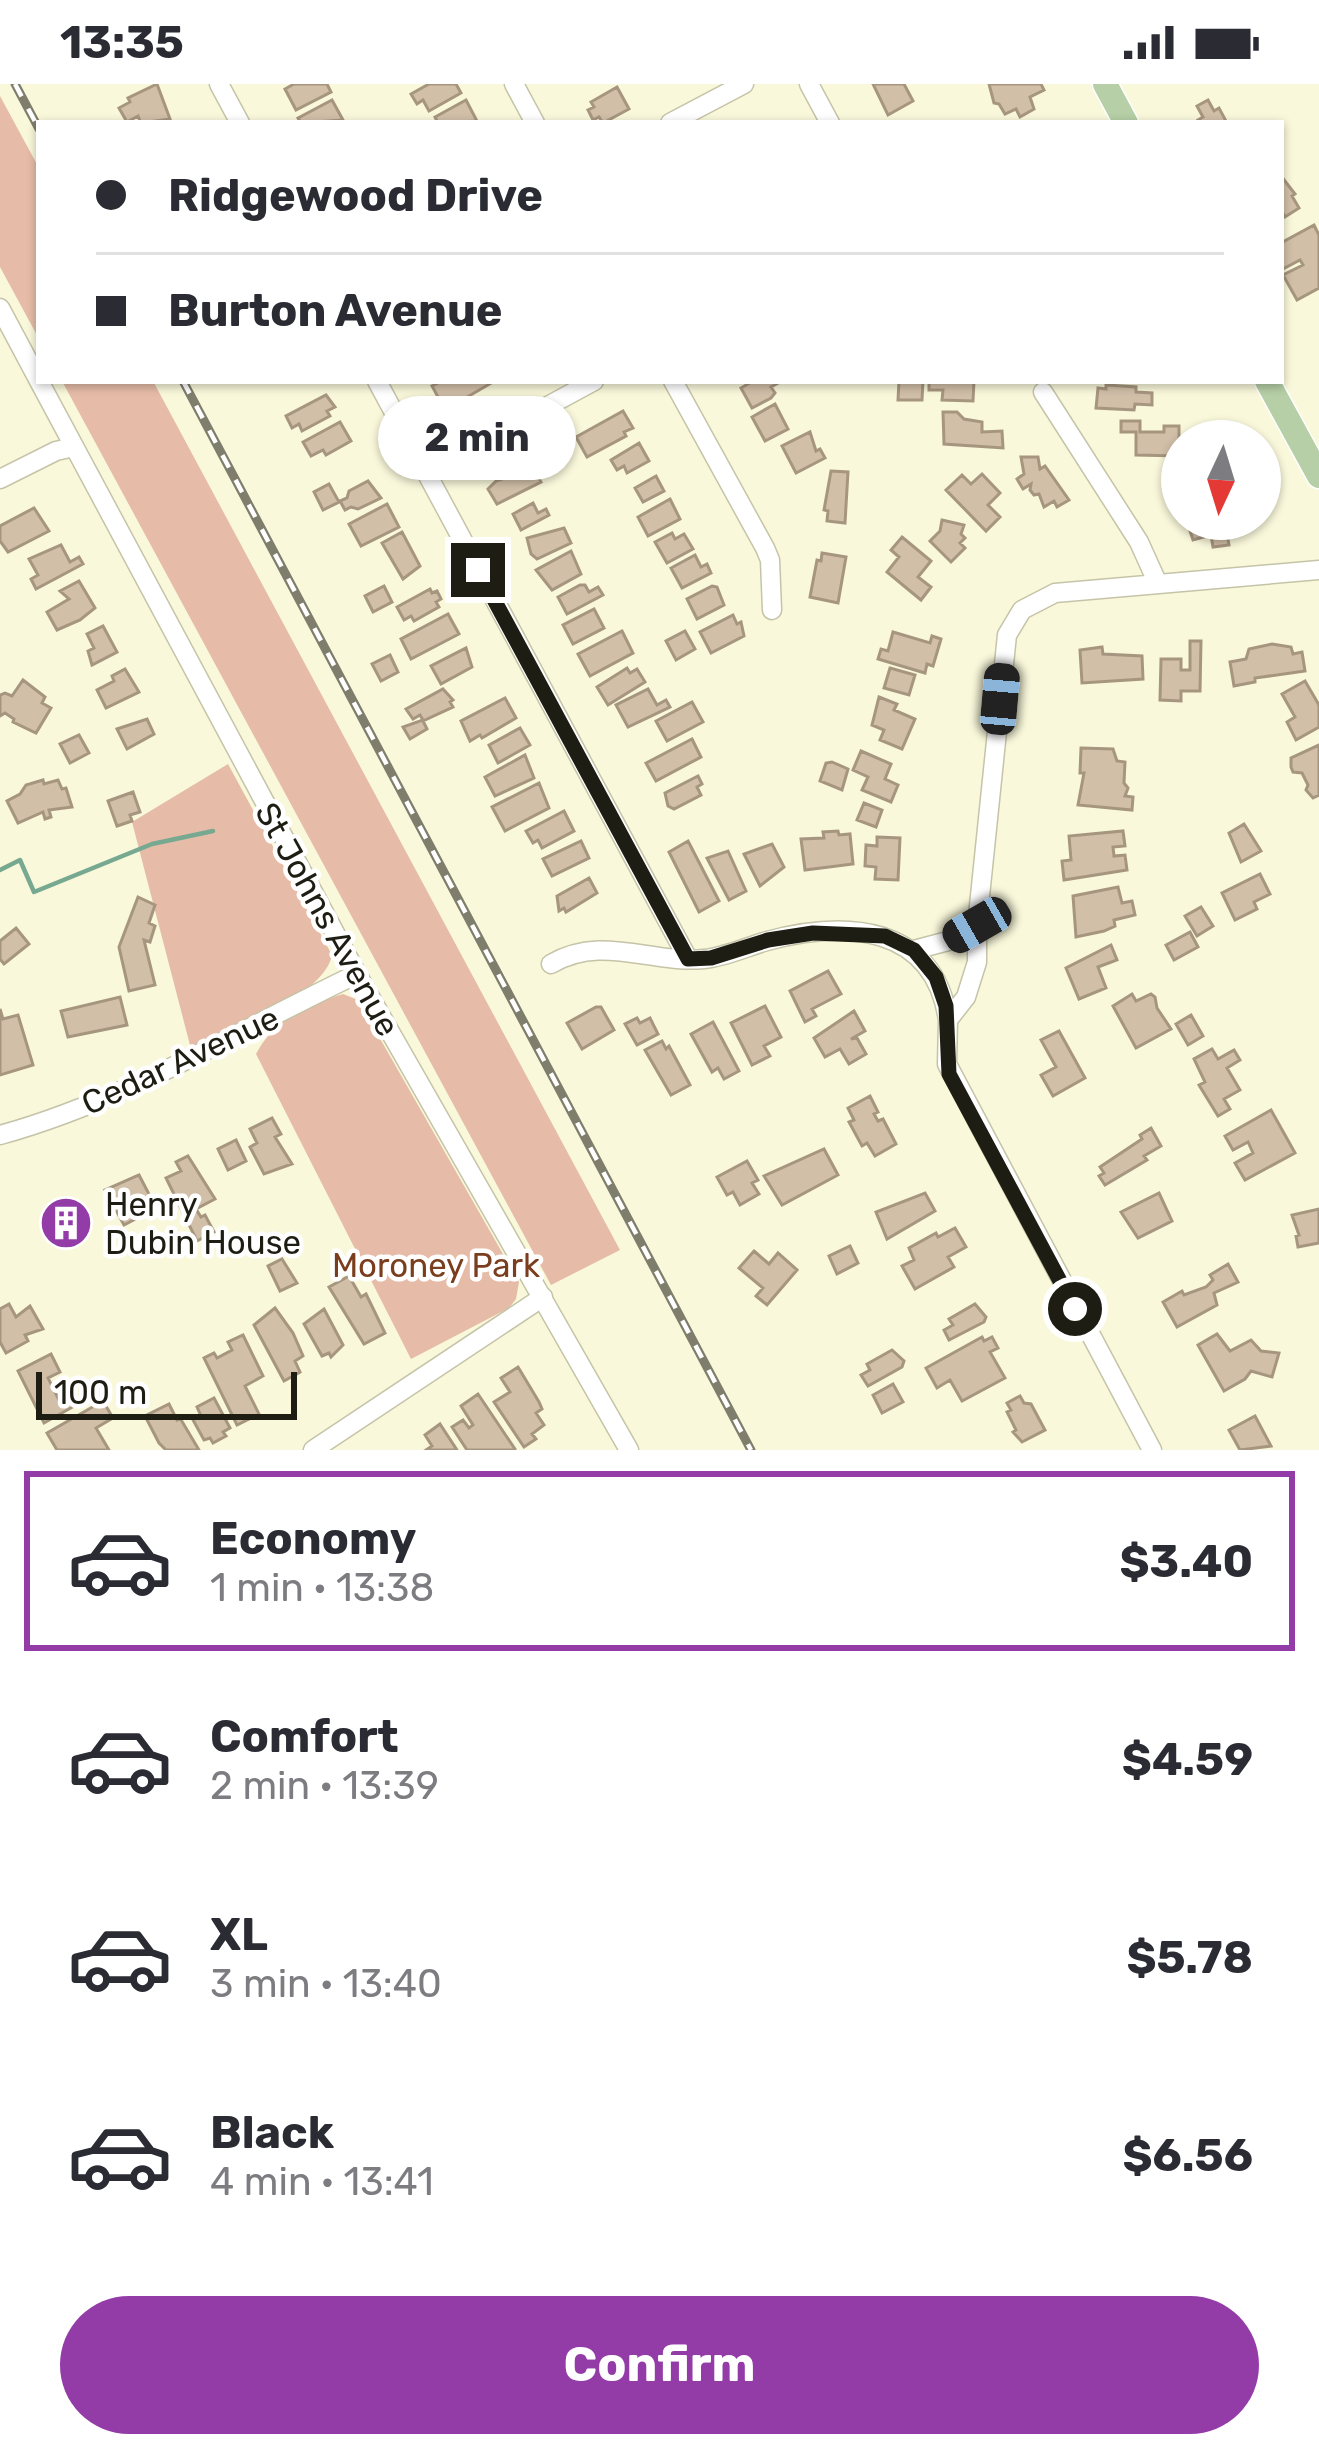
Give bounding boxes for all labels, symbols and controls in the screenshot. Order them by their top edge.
text: 13:35 [60,16,184,69]
text: Ridgewood Drive [168,169,543,222]
text: Burton Avenue [168,284,503,337]
callout: 2 min [379,396,577,480]
text: 2 min [424,415,530,461]
north arrow [1161,420,1281,540]
map controls [1161,420,1281,540]
route end [451,543,505,597]
car [979,662,1021,736]
street label: St Johns Avenue [247,796,408,1043]
car [937,891,1017,959]
street label: Cedar Avenue [75,998,285,1123]
place label: Henry Dubin House [105,1185,301,1262]
building icon: Henry Dubin House [38,1195,94,1251]
park label: Moroney Park [332,1246,540,1285]
route start [1048,1282,1102,1336]
scale bar [36,1366,297,1419]
text: 100 m [54,1373,147,1412]
icon: car [66,1507,174,1615]
text: Economy [210,1512,416,1565]
text: $3.40 [1119,1535,1253,1588]
text: 1 min · 13:38 [210,1565,434,1611]
icon: car [66,1705,174,1813]
text: Comfort [210,1710,399,1763]
text: $4.59 [1122,1733,1253,1786]
text: 2 min · 13:39 [210,1763,439,1809]
icon: car [66,1903,174,2011]
text: XL [210,1908,268,1961]
text: $5.78 [1126,1931,1253,1984]
text: 3 min · 13:40 [210,1961,442,2007]
icon: car [66,2101,174,2209]
text: Black [210,2106,334,2159]
text: $6.56 [1122,2129,1253,2182]
text: 4 min · 13:41 [210,2159,434,2205]
button: Confirm [60,2296,1259,2434]

